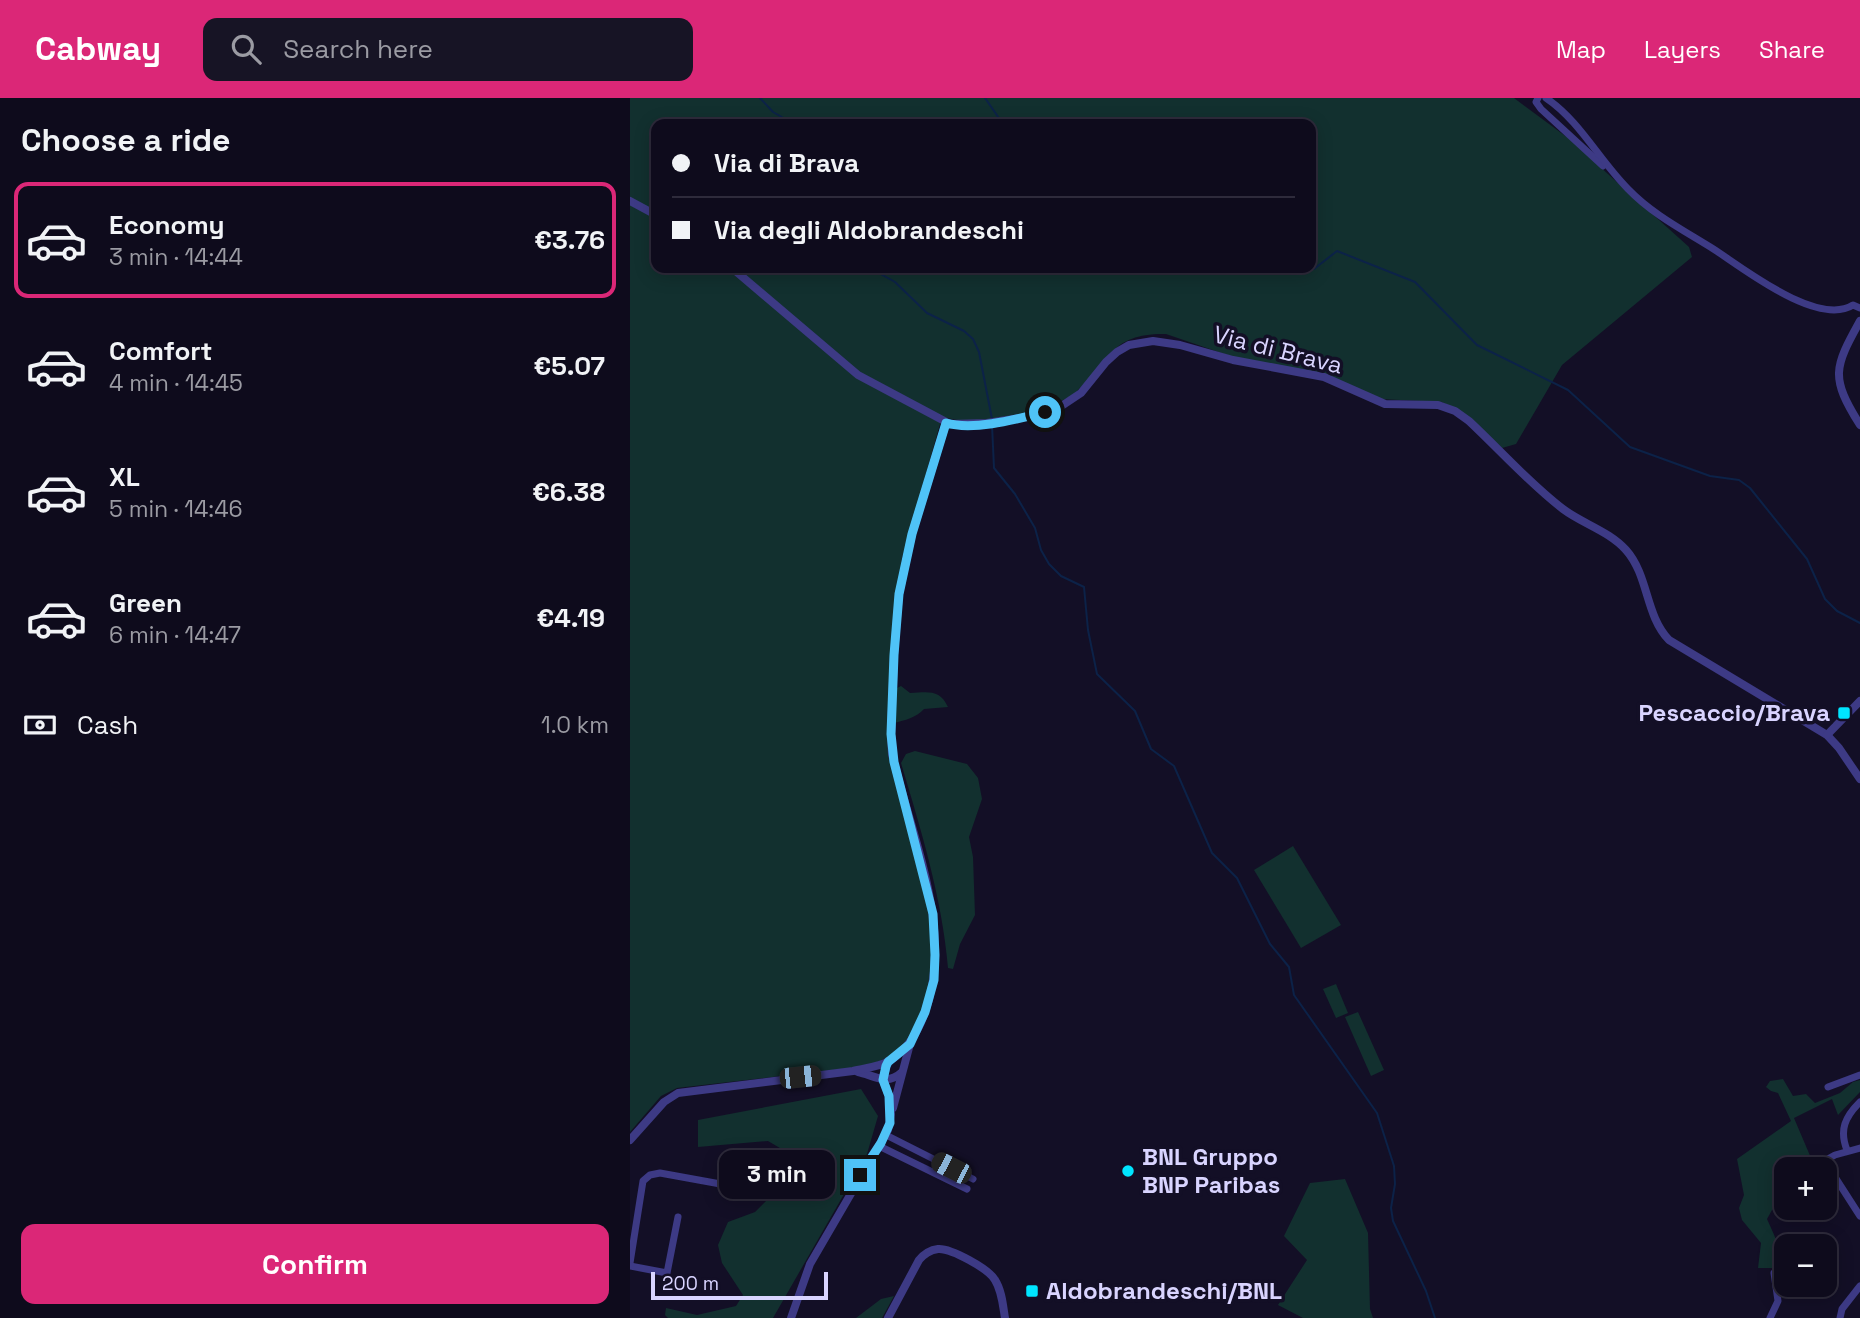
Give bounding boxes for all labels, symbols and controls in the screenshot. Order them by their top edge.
search box [203,18,693,81]
text: Cabway [35,28,161,70]
icon: search [227,30,265,68]
text: Search here [283,32,433,66]
text: Map [1556,34,1606,65]
text: Layers [1644,34,1721,65]
text: Share [1759,34,1825,65]
text: Choose a ride [21,120,231,160]
text: Via di Brava [714,146,859,180]
text: Economy [109,208,225,242]
icon: car [25,209,88,272]
text: Via degli Aldobrandeschi [714,213,1024,247]
text: €3.76 [534,223,605,257]
text: 3 min · 14:44 [109,242,243,272]
street label: Via di Brava [1210,318,1346,381]
text: Comfort [109,334,212,368]
icon: car [25,335,88,398]
text: €5.07 [534,349,605,383]
text: 4 min · 14:45 [109,368,243,398]
route start [1029,396,1061,428]
text: XL [109,460,140,494]
icon: car [25,461,88,524]
text: €6.38 [532,475,605,509]
text: 5 min · 14:46 [109,494,243,524]
text: Green [109,586,182,620]
icon: car [25,587,88,650]
text: €4.19 [537,601,605,635]
text: 6 min · 14:47 [109,620,241,650]
place label: Pescaccio/Brava [1638,697,1830,728]
marker: Pescaccio/Brava [1836,705,1852,721]
icon: cash [21,706,59,744]
text: Cash [77,708,138,742]
text: 1.0 km [541,710,609,740]
car [779,1064,822,1090]
place label: BNL Gruppo BNP Paribas [1142,1141,1280,1200]
car [928,1149,975,1187]
callout: 3 min [720,1150,835,1200]
map controls [1774,1157,1837,1297]
button: + [1774,1157,1837,1220]
text: 3 min [747,1159,807,1189]
route end [844,1159,876,1191]
marker: BNL Gruppo BNP Paribas [1120,1163,1136,1179]
button: Confirm [21,1224,609,1304]
button: − [1774,1234,1837,1297]
scale bar [651,1269,828,1301]
text: 200 m [662,1271,719,1296]
place label: Aldobrandeschi/BNL [1046,1275,1282,1306]
marker: Aldobrandeschi/BNL [1024,1283,1040,1299]

